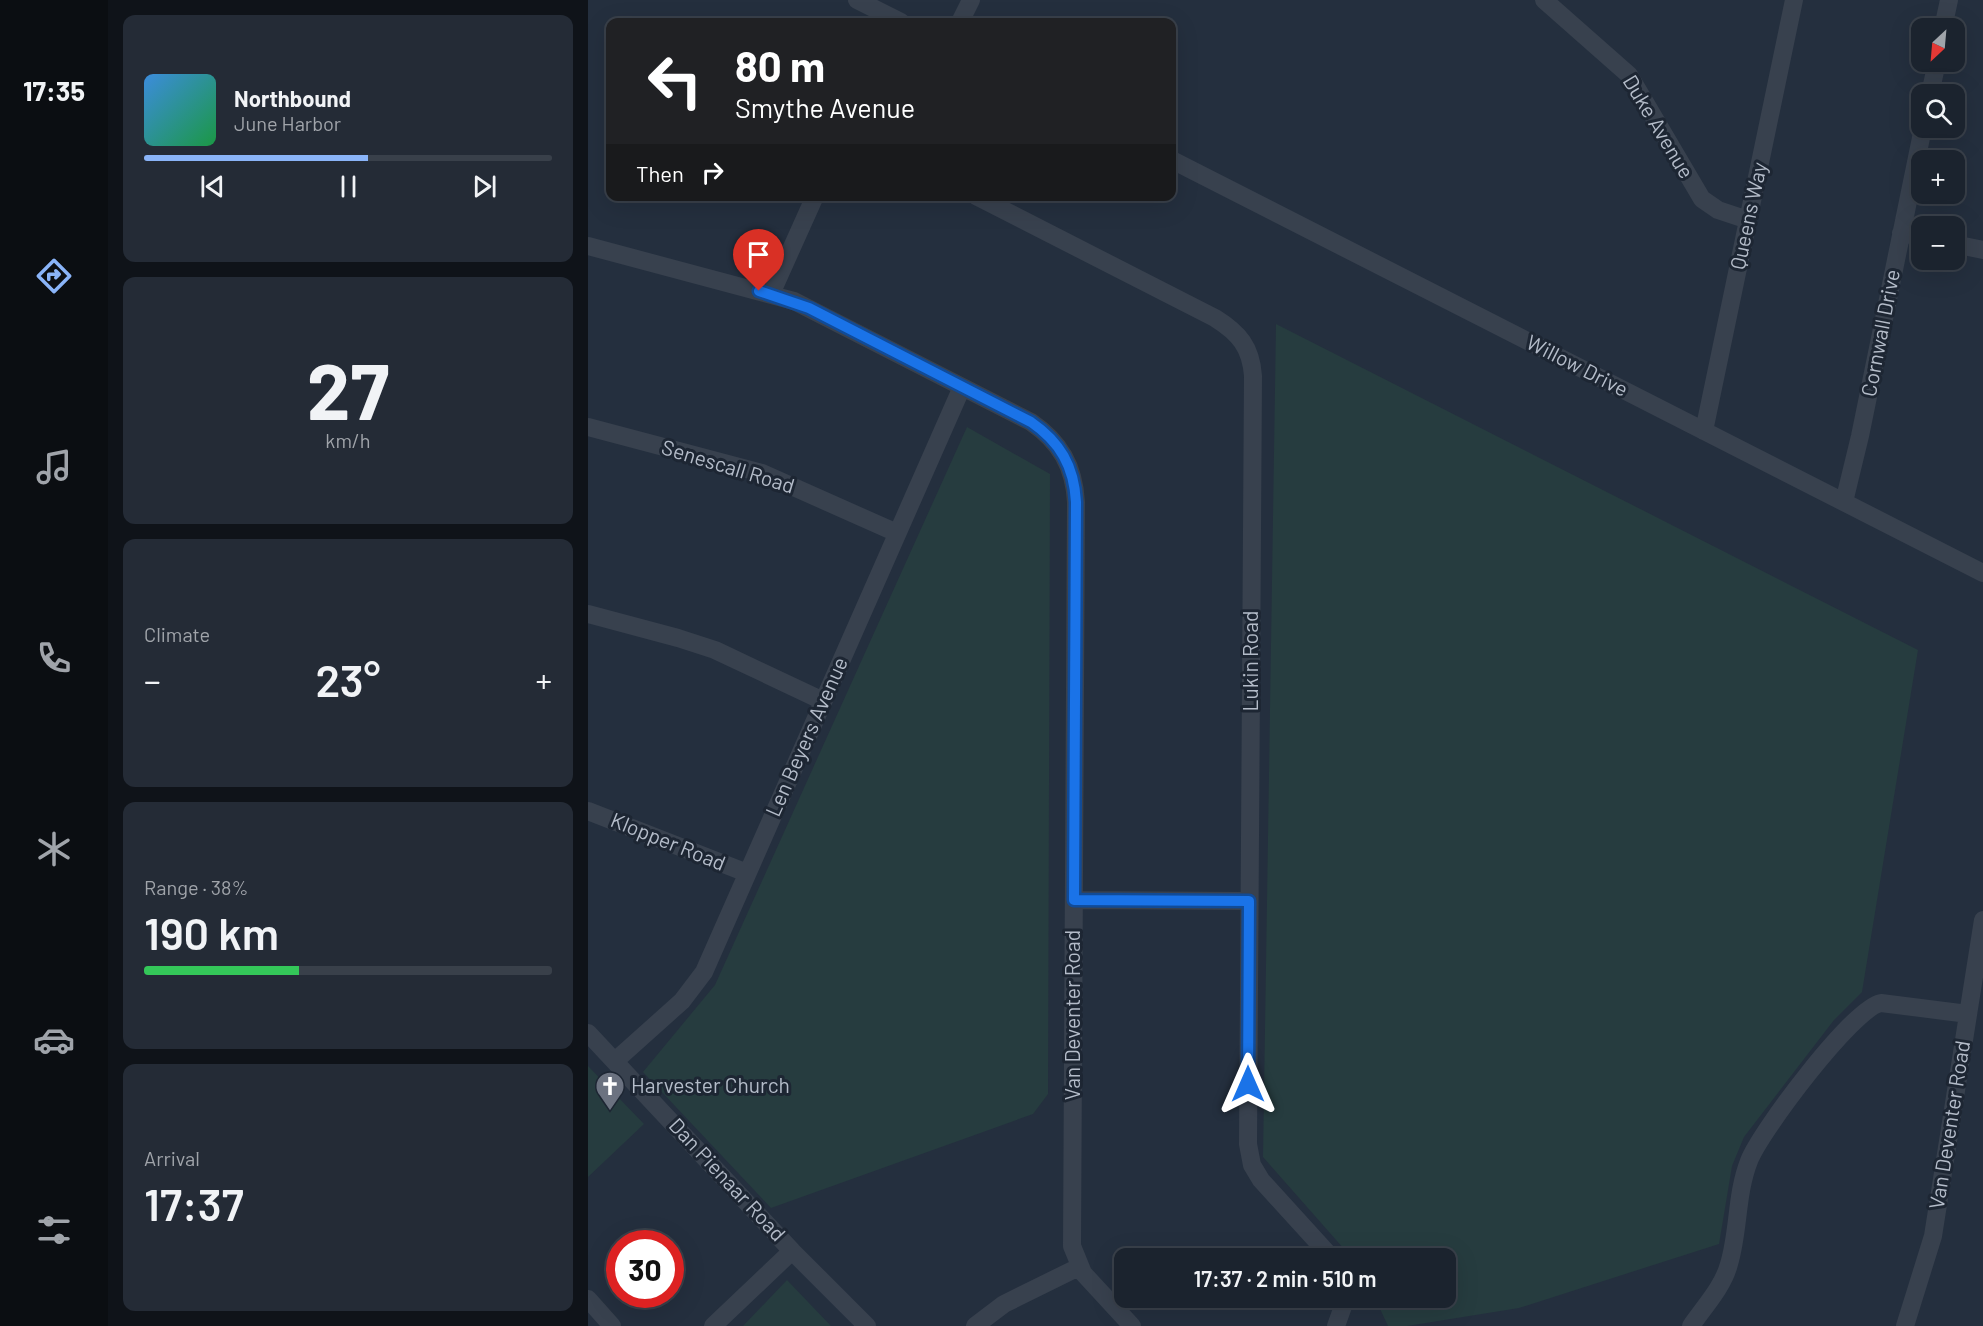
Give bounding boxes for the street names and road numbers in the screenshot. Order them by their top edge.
street label: Duke Avenue [1619,70,1700,182]
street label: Queens Way [1724,159,1771,272]
street label: Cornwall Drive [1855,267,1904,399]
street label: Willow Drive [1523,328,1633,401]
street label: Senescall Road [659,433,798,498]
street label: Lukin Road [1237,610,1262,712]
street label: Len Beyers Avenue [759,653,852,820]
street label: Klopper Road [607,806,730,875]
street label: Van Deventer Road [1059,930,1084,1100]
street label: Van Deventer Road [1923,1039,1974,1211]
street label: Dan Pienaar Road [665,1112,792,1246]

